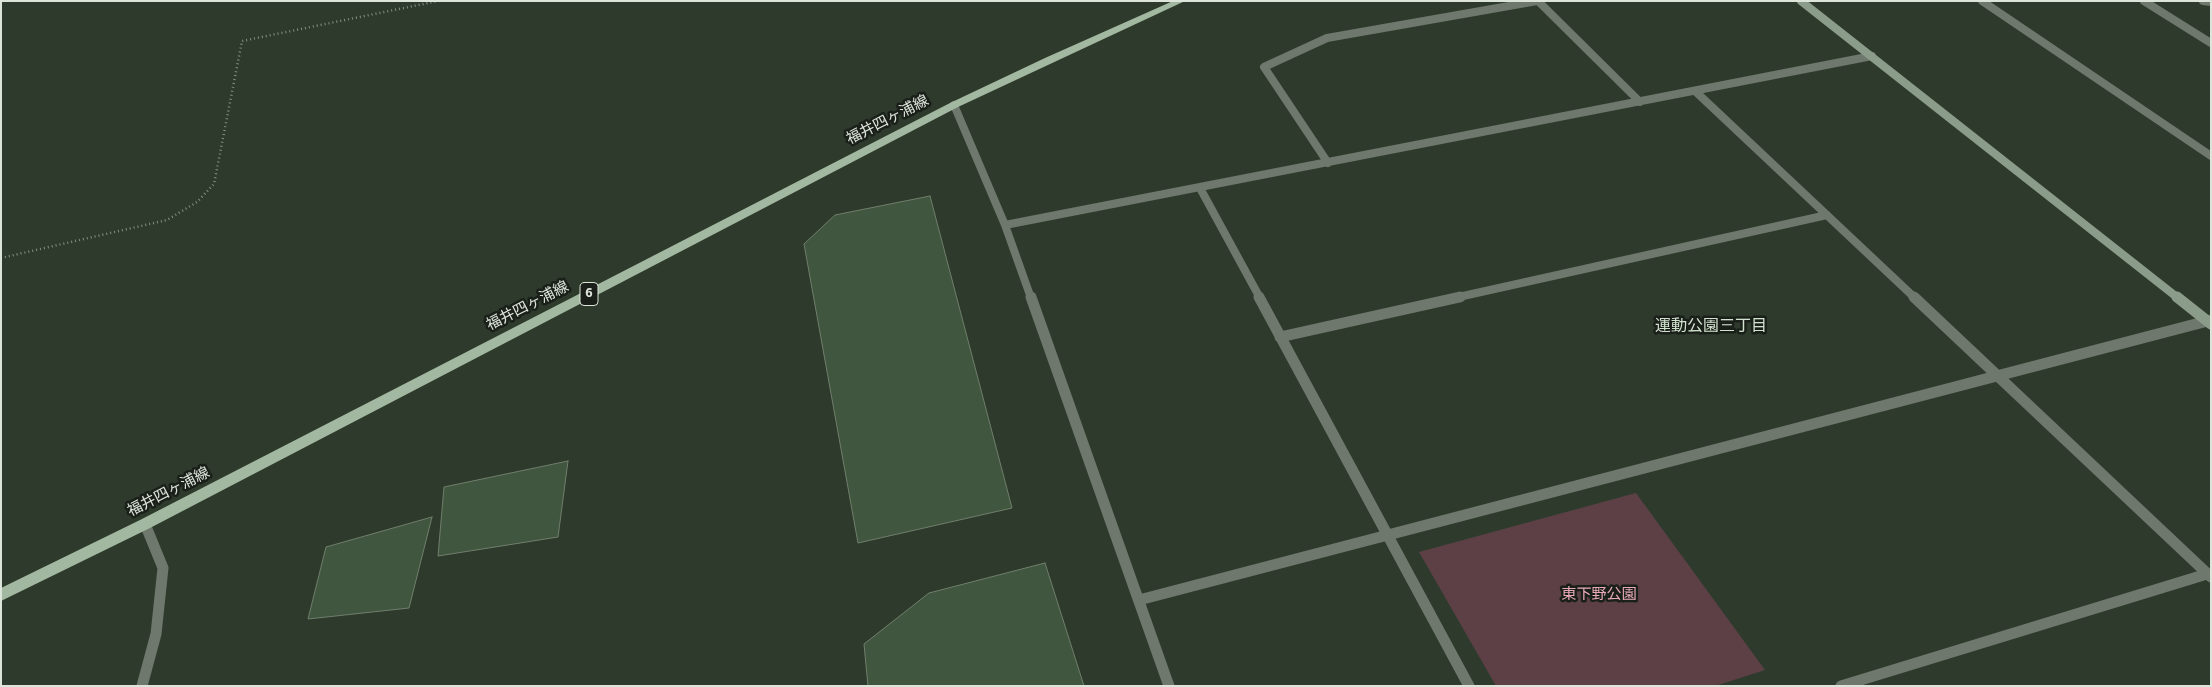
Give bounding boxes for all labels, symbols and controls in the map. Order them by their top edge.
street label: 福井四ヶ浦線 [844,93,932,149]
street label: 福井四ヶ浦線 [484,279,572,335]
road number: 6 [580,282,598,306]
district label: 運動公園三丁目 [1655,317,1767,337]
street label: 福井四ヶ浦線 [125,465,213,521]
park label: 東下野公園 [1562,587,1636,605]

